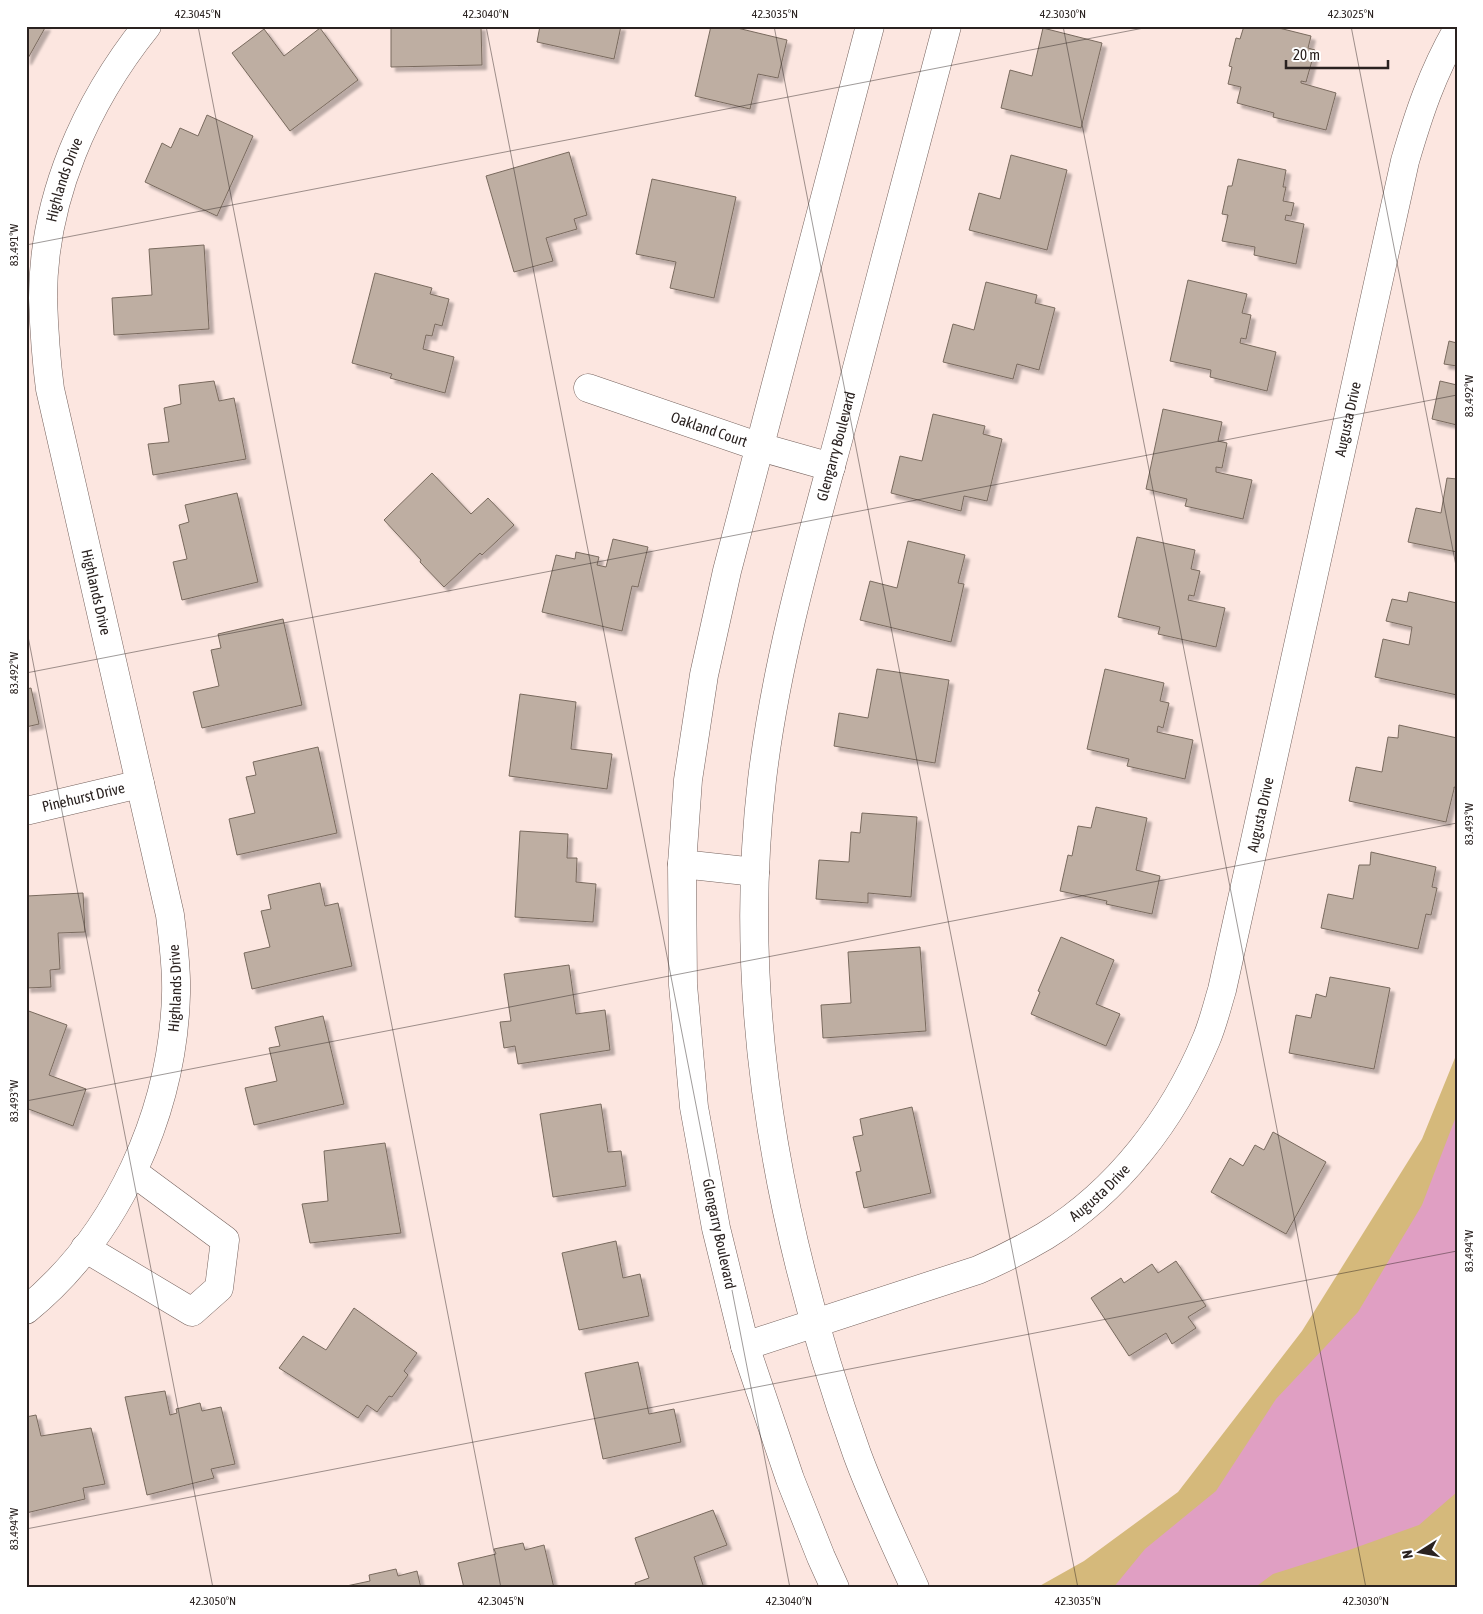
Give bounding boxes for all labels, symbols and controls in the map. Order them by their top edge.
text: 42.3045°N [175,7,221,21]
text: 42.3040°N [463,7,509,21]
text: 42.3035°N [752,7,798,21]
text: 42.3030°N [1040,7,1086,21]
text: 42.3025°N [1328,7,1374,21]
scale bar [1286,38,1388,70]
text: 20 m [1293,46,1320,63]
street label: Highlands Drive [42,135,86,224]
text: 83.491°W [7,224,21,266]
text: 83.492°W [1462,375,1476,417]
street label: Augusta Drive [1331,380,1364,458]
street label: Glengarry Boulevard [813,390,858,503]
street label: Oakland Court [669,408,750,450]
street label: Highlands Drive [78,547,115,637]
text: 83.492°W [7,652,21,694]
street label: Augusta Drive [1244,775,1277,854]
street label: Pinehurst Drive [40,779,127,815]
text: 83.493°W [1462,803,1476,845]
street label: Highlands Drive [164,943,184,1033]
text: 83.493°W [7,1080,21,1122]
street label: Augusta Drive [1066,1160,1133,1225]
street label: Glengarry Boulevard [699,1177,739,1291]
text: 83.494°W [1462,1230,1476,1272]
text: 83.494°W [7,1508,21,1550]
north arrow [1396,1526,1446,1576]
text: N [1399,1549,1416,1560]
text: 42.3050°N [190,1594,236,1608]
text: 42.3045°N [478,1594,524,1608]
text: 42.3040°N [766,1594,812,1608]
text: 42.3035°N [1055,1594,1101,1608]
text: 42.3030°N [1343,1594,1389,1608]

